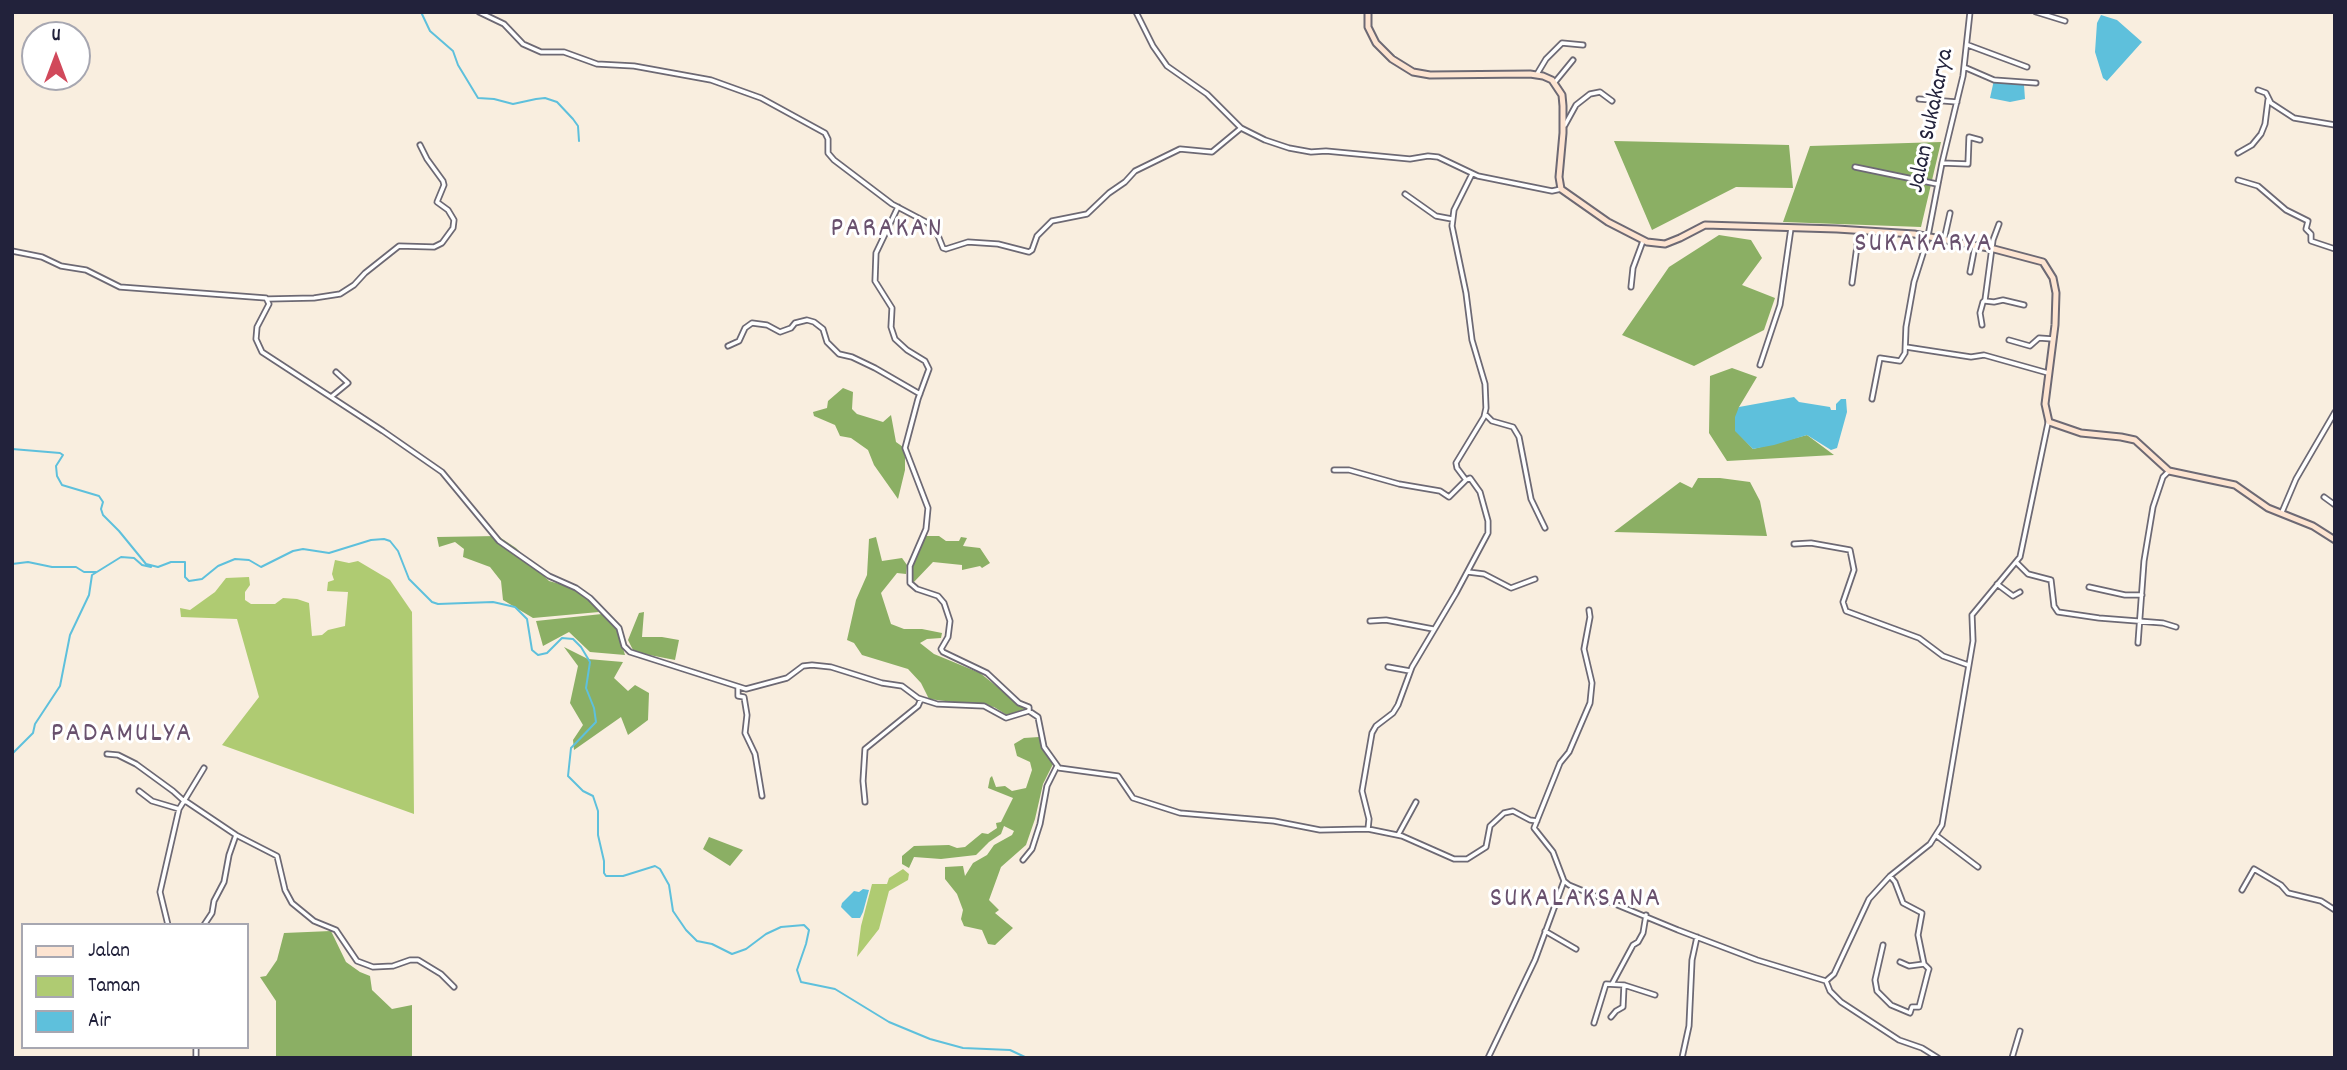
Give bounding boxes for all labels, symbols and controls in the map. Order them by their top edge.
north arrow [21,21,91,91]
text: U [51,23,61,50]
street label: Jalan Sukakarya [1904,46,1962,196]
district label: PARAKAN [831,214,943,248]
district label: SUKAKARYA [1855,229,1993,263]
district label: PADAMULYA [52,719,192,753]
district label: SUKALAKSANA [1491,884,1661,918]
legend [21,923,248,1049]
text: Jalan [88,937,130,967]
text: Taman [88,972,140,1002]
text: Air [88,1007,111,1037]

